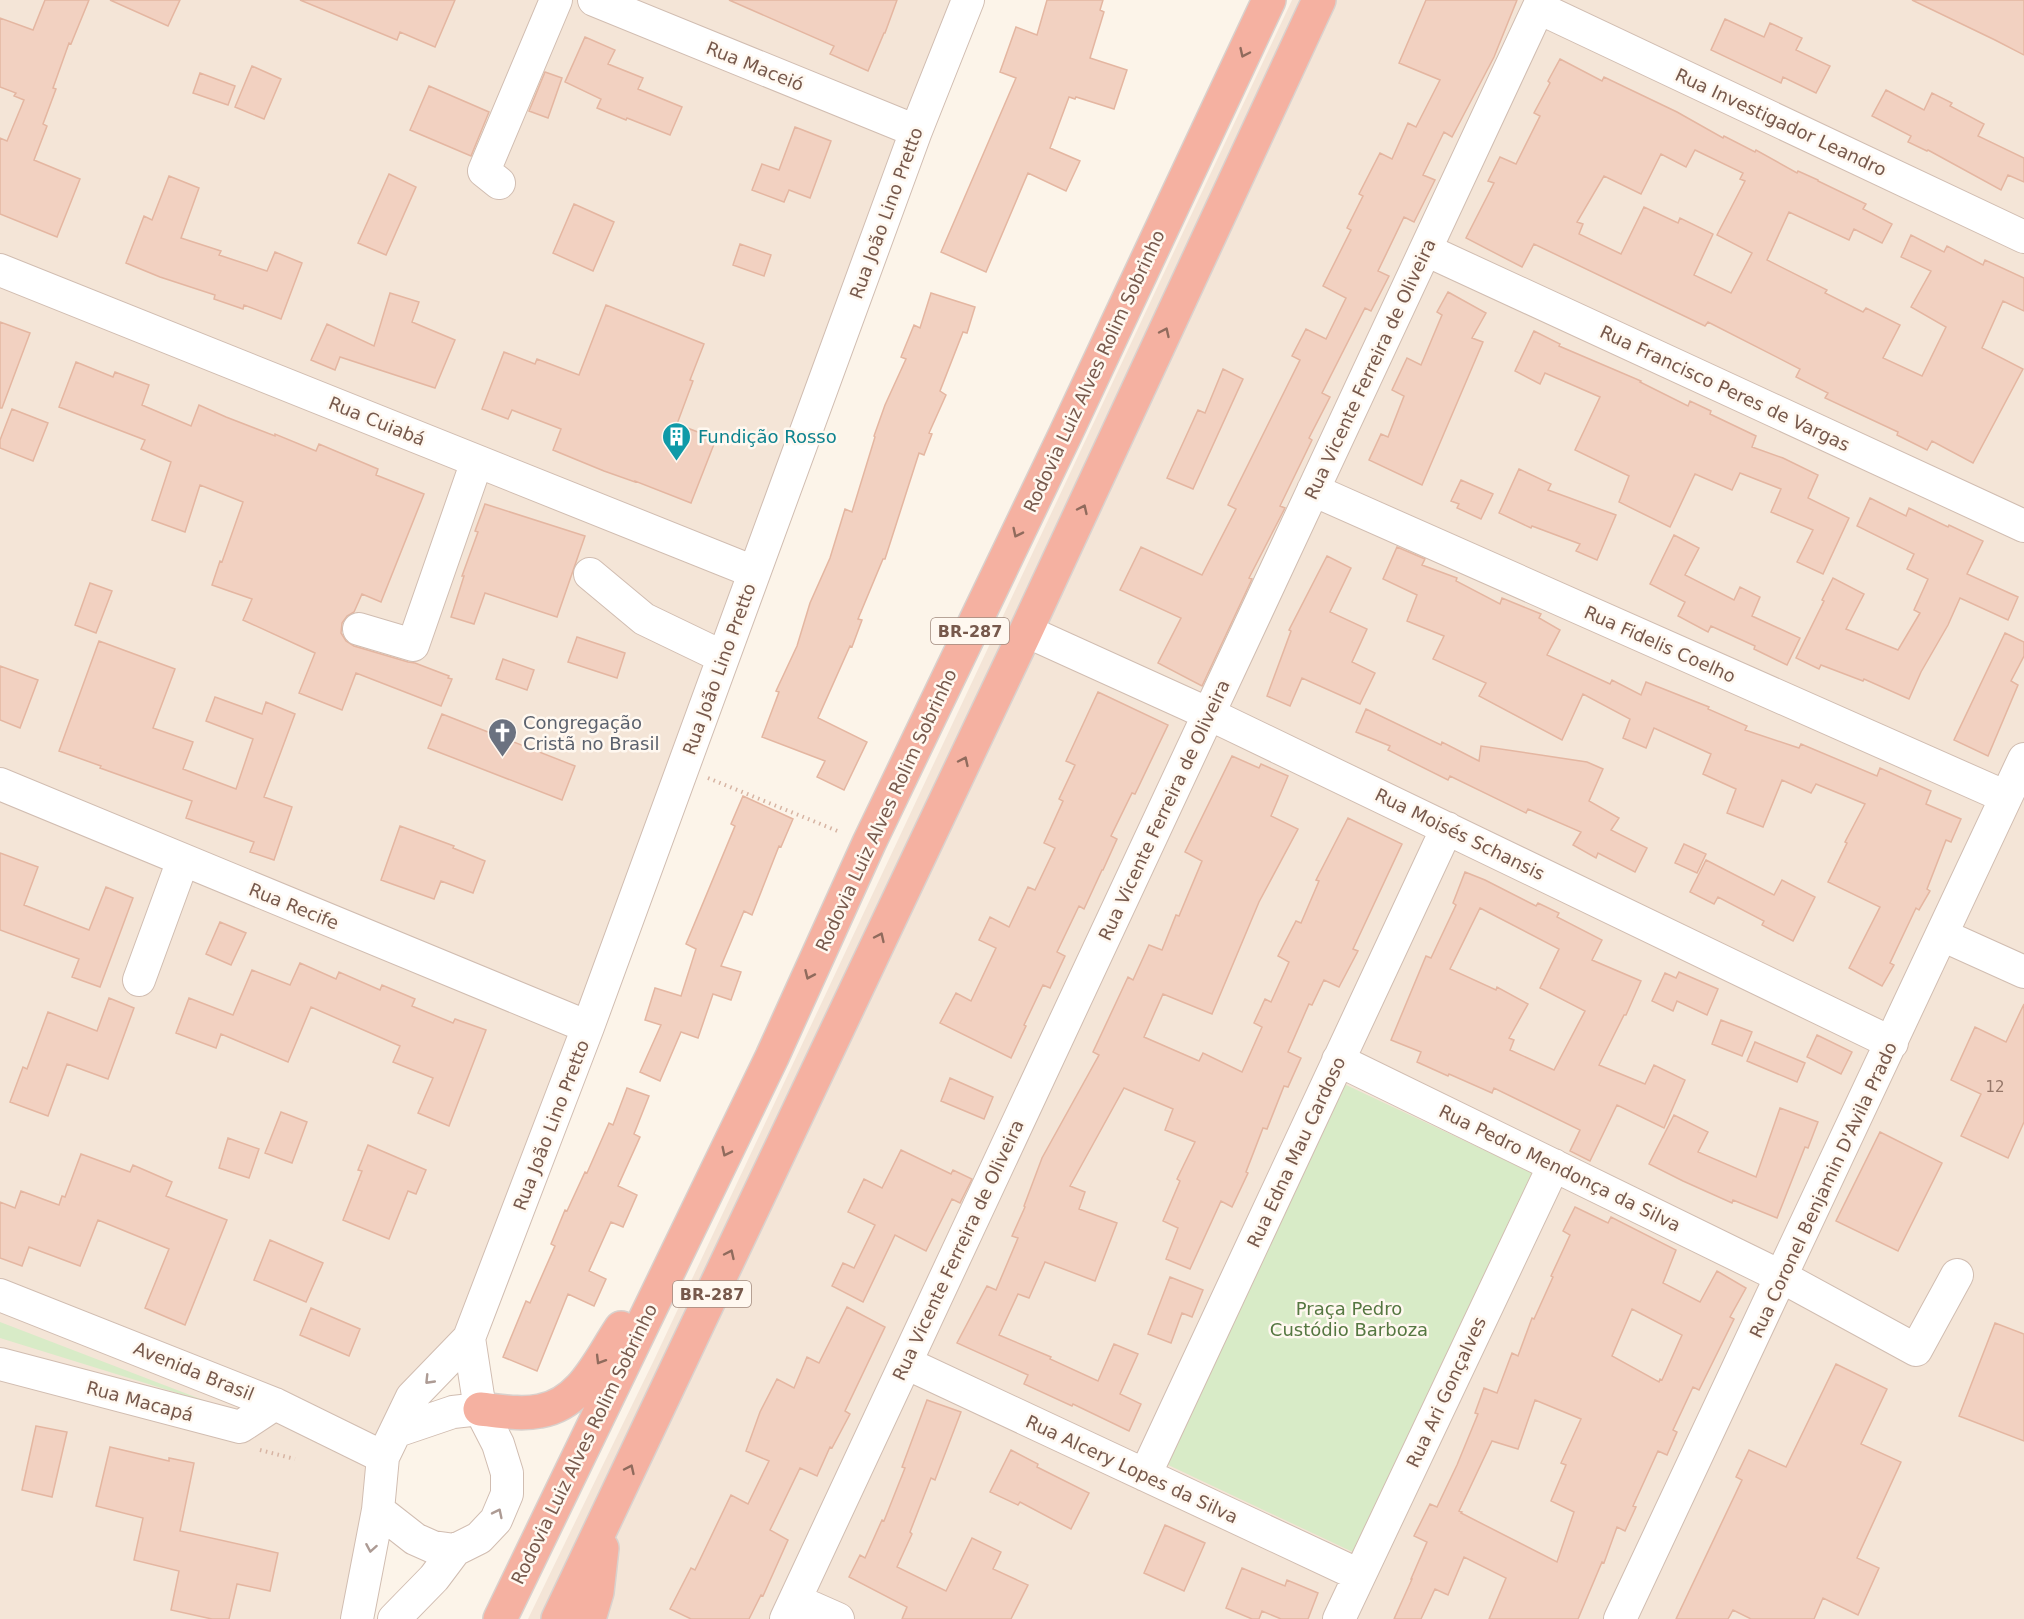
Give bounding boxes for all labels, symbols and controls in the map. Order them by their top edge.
street label: Rua Maceió [703,37,807,95]
one-way arrow [1239,46,1251,57]
street label: Rua Investigador Leandro [1672,64,1890,180]
street label: Rua João Lino Pretto [845,124,927,302]
street label: Rodovia Luiz Alves Rolim Sobrinho [1019,227,1169,515]
street label: Rua Vicente Ferreira de Oliveira [1300,235,1440,503]
street label: Rua Francisco Peres de Vargas [1597,321,1853,455]
one-way arrow [1157,327,1169,338]
street label: Rua Cuiabá [326,392,428,450]
building icon: Fundição Rosso [661,420,693,462]
place label: Fundição Rosso [698,426,837,447]
one-way arrow [1075,504,1087,515]
one-way arrow [1013,527,1025,538]
street label: Rua João Lino Pretto [678,580,760,758]
street label: Rua Fidelis Coelho [1581,601,1739,687]
road number: BR-287 [931,618,1009,644]
street label: Rodovia Luiz Alves Rolim Sobrinho [811,666,961,954]
street label: Rua Vicente Ferreira de Oliveira [1094,676,1234,944]
place label: Congregação Cristã no Brasil [523,712,659,754]
church icon: Congregação Cristã no Brasil [486,716,518,758]
one-way arrow [956,757,968,768]
street label: Rua Moisés Schansis [1372,784,1548,884]
street label: Rua Recife [246,878,342,934]
one-way arrow [873,933,885,944]
one-way arrow [804,969,816,980]
street label: Rua João Lino Pretto [509,1037,593,1213]
street label: Rua Coronel Benjamin D'Avila Prado [1745,1039,1901,1341]
street label: Rua Edna Mau Cardoso [1243,1053,1349,1251]
house number: 12 [1985,1078,2005,1096]
street label: Rua Pedro Mendonça da Silva [1436,1100,1684,1236]
street label: Rua Vicente Ferreira de Oliveira [888,1116,1028,1384]
one-way arrow [721,1146,733,1157]
one-way arrow [723,1250,735,1261]
road number: BR-287 [673,1281,751,1307]
park label: Praça Pedro Custódio Barboza [1270,1298,1428,1340]
street label: Rodovia Luiz Alves Rolim Sobrinho [507,1301,661,1587]
street label: Rua Ari Gonçalves [1402,1313,1490,1471]
street label: Avenida Brasil [131,1337,257,1405]
one-way arrow [595,1354,607,1364]
one-way arrow [425,1373,436,1384]
street label: Rua Macapá [84,1377,196,1425]
street label: Rua Alcery Lopes da Silva [1023,1411,1241,1527]
one-way arrow [622,1464,634,1475]
one-way arrow [491,1508,503,1519]
one-way arrow [365,1543,378,1553]

